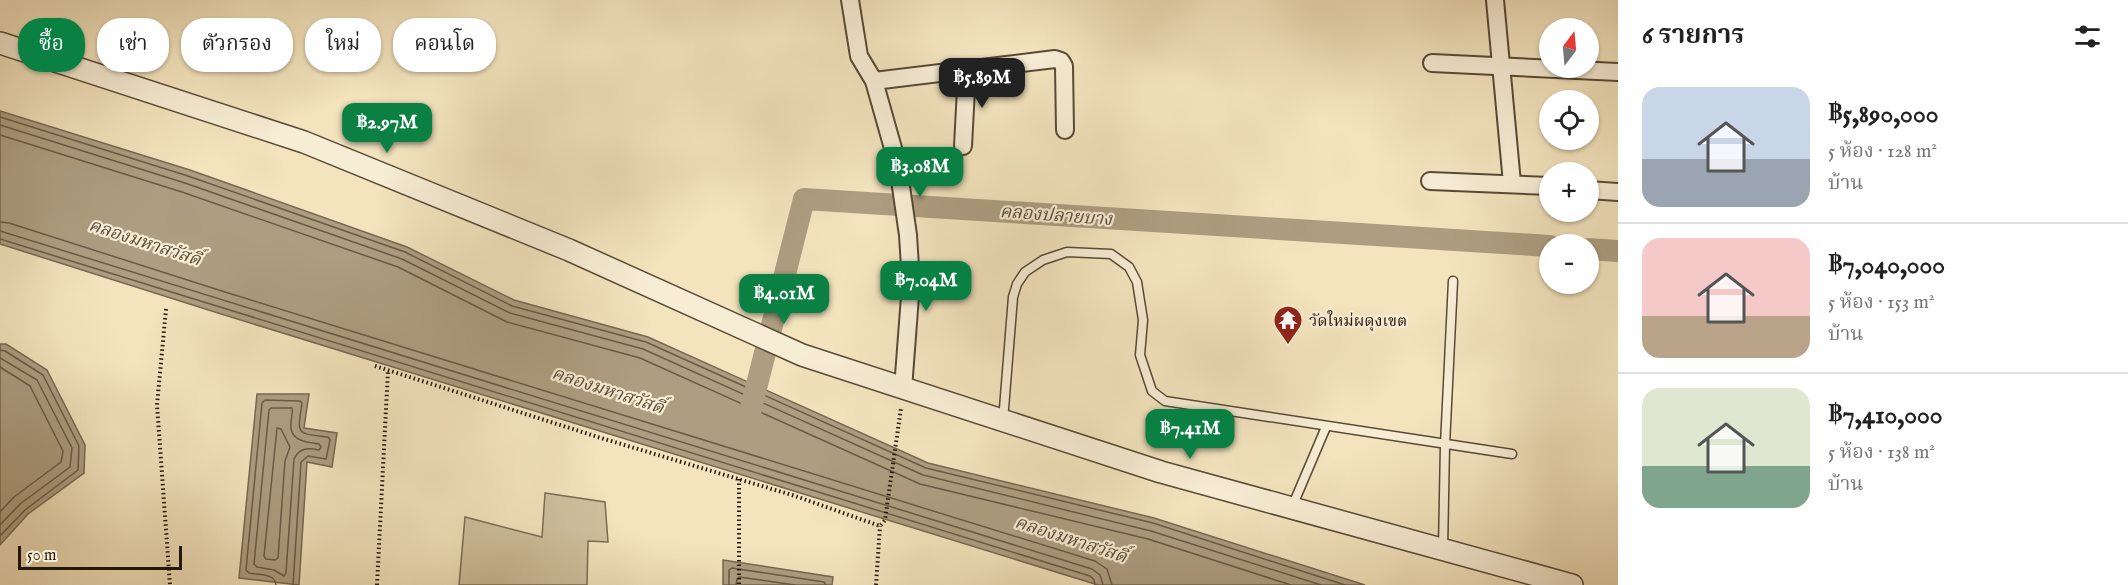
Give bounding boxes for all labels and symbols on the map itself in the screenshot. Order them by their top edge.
north arrow [1539,18,1599,78]
pin: ฿5.89M [933,58,1031,109]
pin: ฿2.97M [338,103,436,154]
pin: ฿3.08M [871,147,969,198]
water label: คลองปลายบาง [999,201,1114,232]
water label: คลองมหาสวัสดิ์ [86,211,210,274]
pin: ฿7.04M [877,261,975,312]
pin: ฿4.01M [735,274,833,325]
temple icon: วัดใหม่ผดุงเขต [1272,304,1304,346]
place label: วัดใหม่ผดุงเขต [1309,310,1407,332]
water label: คลองมหาสวัสดิ์ [549,359,673,422]
pin: ฿7.41M [1141,409,1239,460]
water label: คลองมหาสวัสดิ์ [1012,508,1136,571]
scale bar [18,543,182,570]

